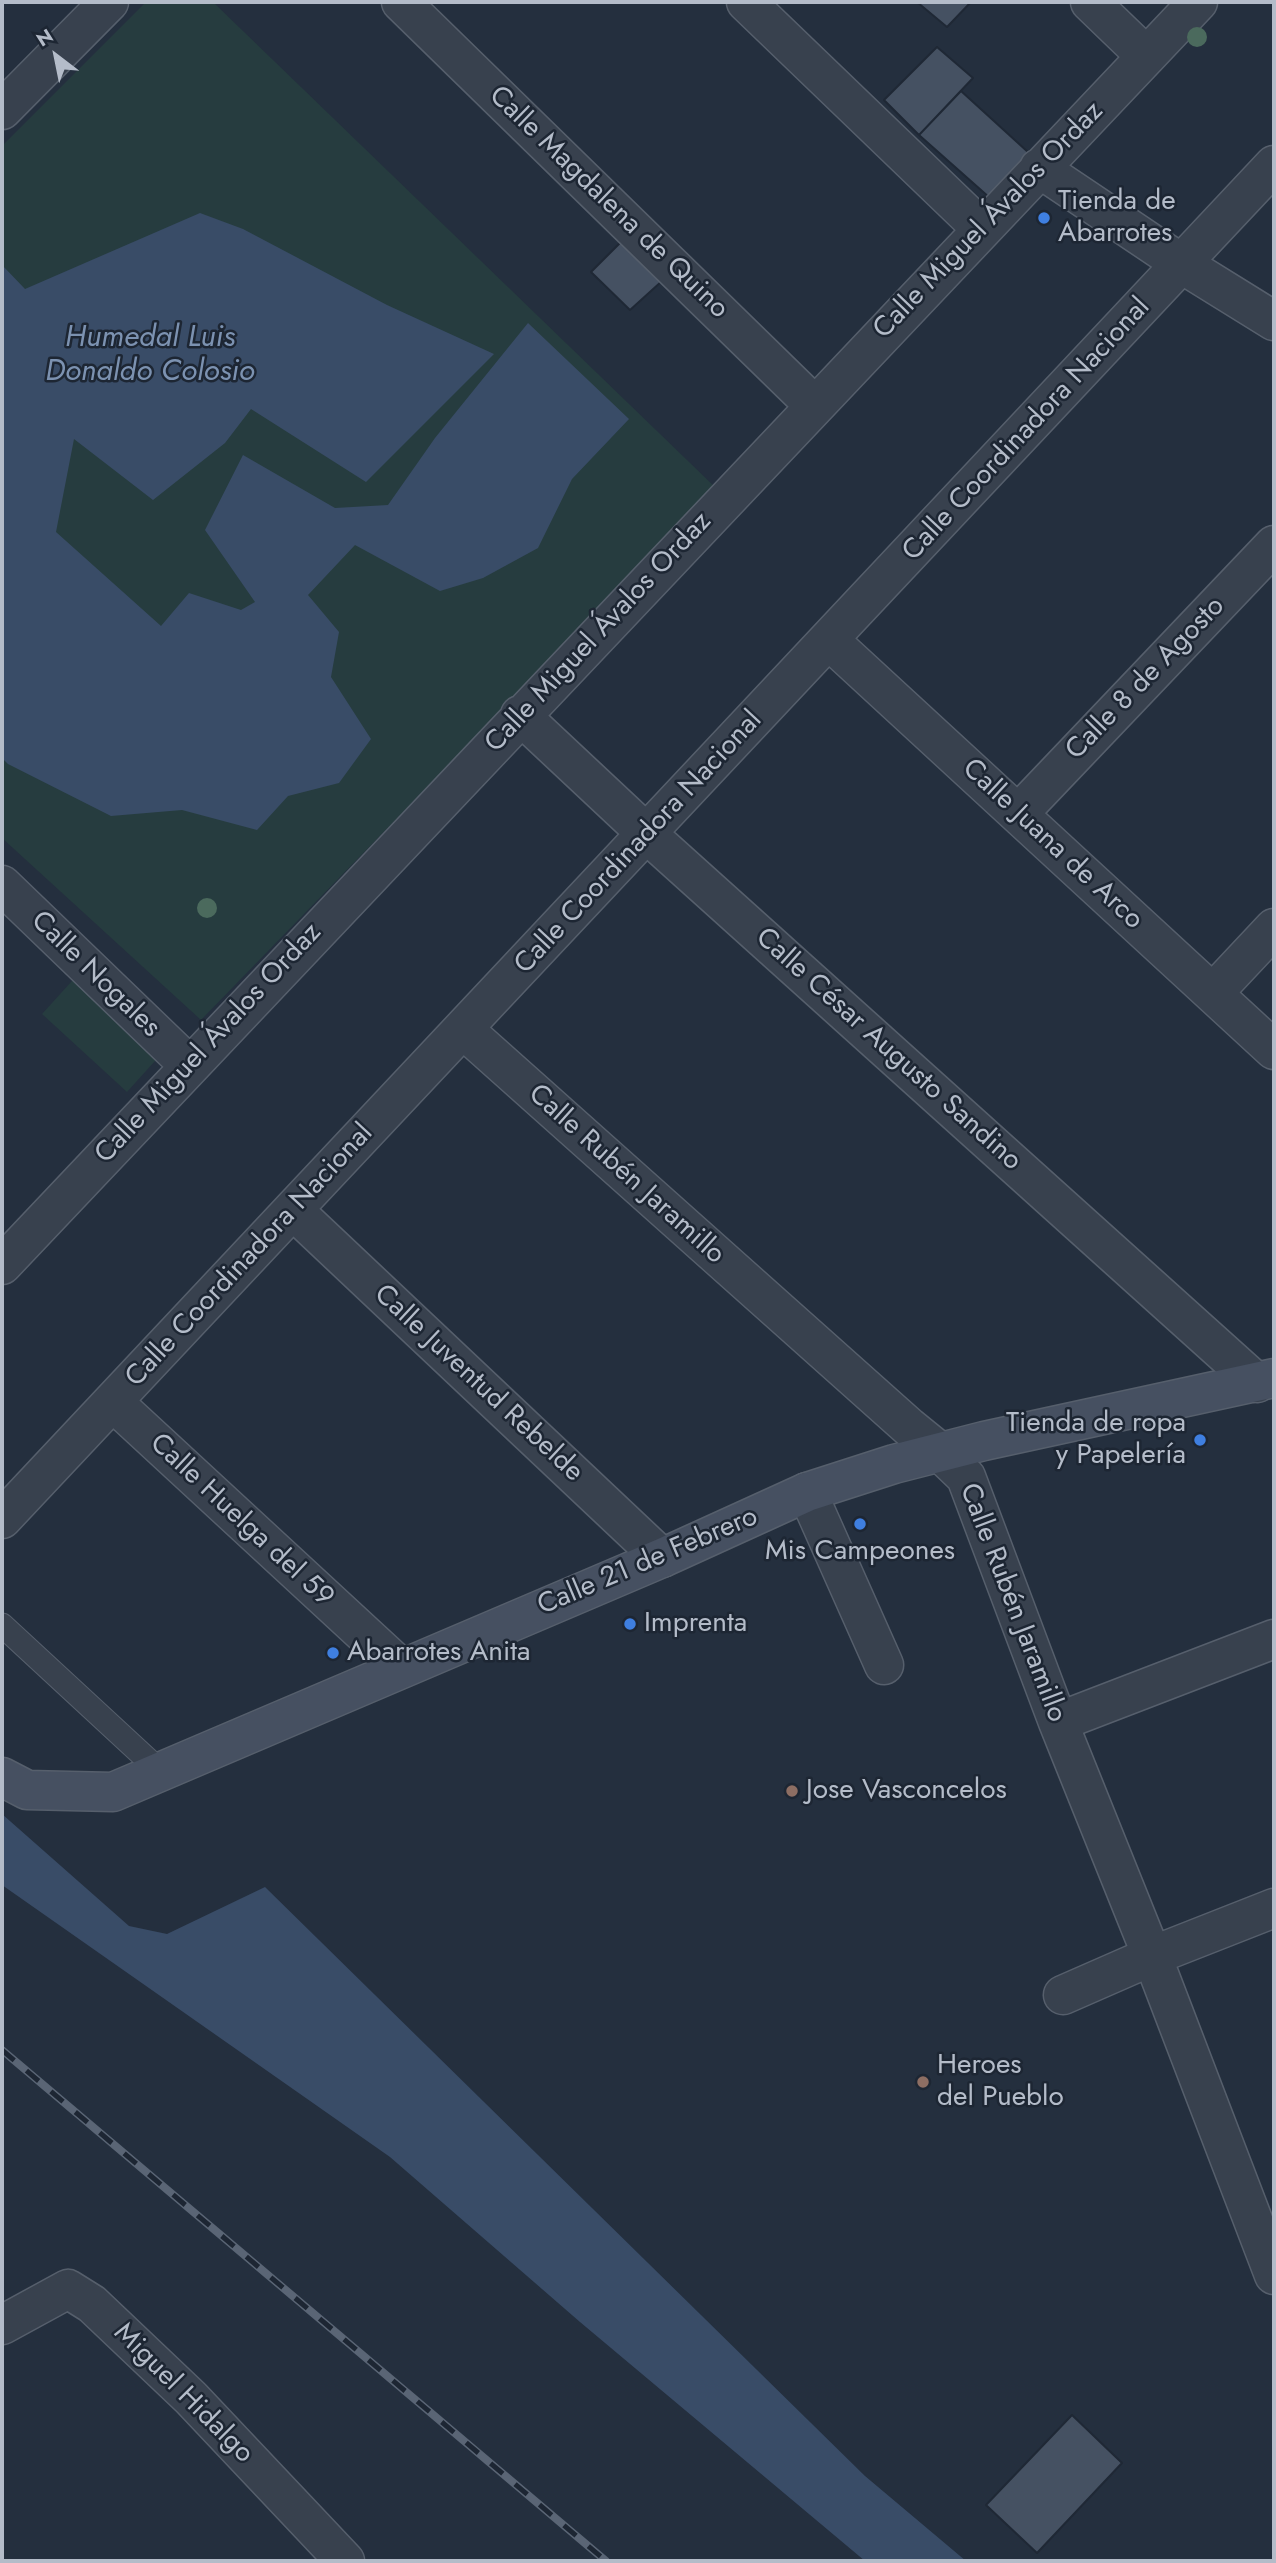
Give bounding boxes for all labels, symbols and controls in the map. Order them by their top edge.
north arrow [21,21,91,91]
text: N [31,22,58,53]
street label: Calle Magdalena de Quino [481,80,735,326]
street label: Calle Miguel Ávalos Ordaz [867,95,1111,347]
place label: Tienda de Abarrotes [1058,185,1176,251]
marker: Tienda de Abarrotes [1036,210,1052,226]
street label: Calle Coordinadora Nacional [896,291,1158,569]
water label: Humedal Luis Donaldo Colosio [45,321,255,392]
street label: Calle Miguel Ávalos Ordaz [479,506,719,760]
street label: Calle 8 de Agosto [1060,590,1232,768]
street label: Calle Coordinadora Nacional [508,704,770,982]
street label: Calle Juana de Arco [955,753,1149,937]
street label: Calle Nogales [23,905,167,1045]
street label: Calle Miguel Ávalos Ordaz [89,917,329,1171]
street label: Calle César Augusto Sandino [748,922,1028,1178]
street label: Calle Rubén Jaramillo [521,1078,731,1272]
street label: Calle Coordinadora Nacional [119,1117,381,1395]
street label: Calle Juventud Rebelde [366,1278,590,1490]
place label: Tienda de ropa y Papelería [1006,1407,1186,1473]
street label: Calle Huelga del 59 [142,1427,340,1615]
marker: Tienda de ropa y Papelería [1192,1432,1208,1448]
street label: Calle Rubén Jaramillo [951,1479,1073,1727]
street label: Calle 21 de Febrero [533,1500,763,1624]
marker: Mis Campeones [852,1516,868,1532]
place label: Mis Campeones [765,1535,955,1569]
place label: Imprenta [644,1607,747,1641]
marker: Imprenta [622,1616,638,1632]
place label: Abarrotes Anita [347,1636,530,1670]
marker: Abarrotes Anita [325,1645,341,1661]
place label: Jose Vasconcelos [806,1774,1007,1808]
marker: Jose Vasconcelos [784,1783,800,1799]
place label: Heroes del Pueblo [937,2049,1064,2115]
marker: Heroes del Pueblo [915,2074,931,2090]
street label: Miguel Hidalgo [106,2317,260,2471]

